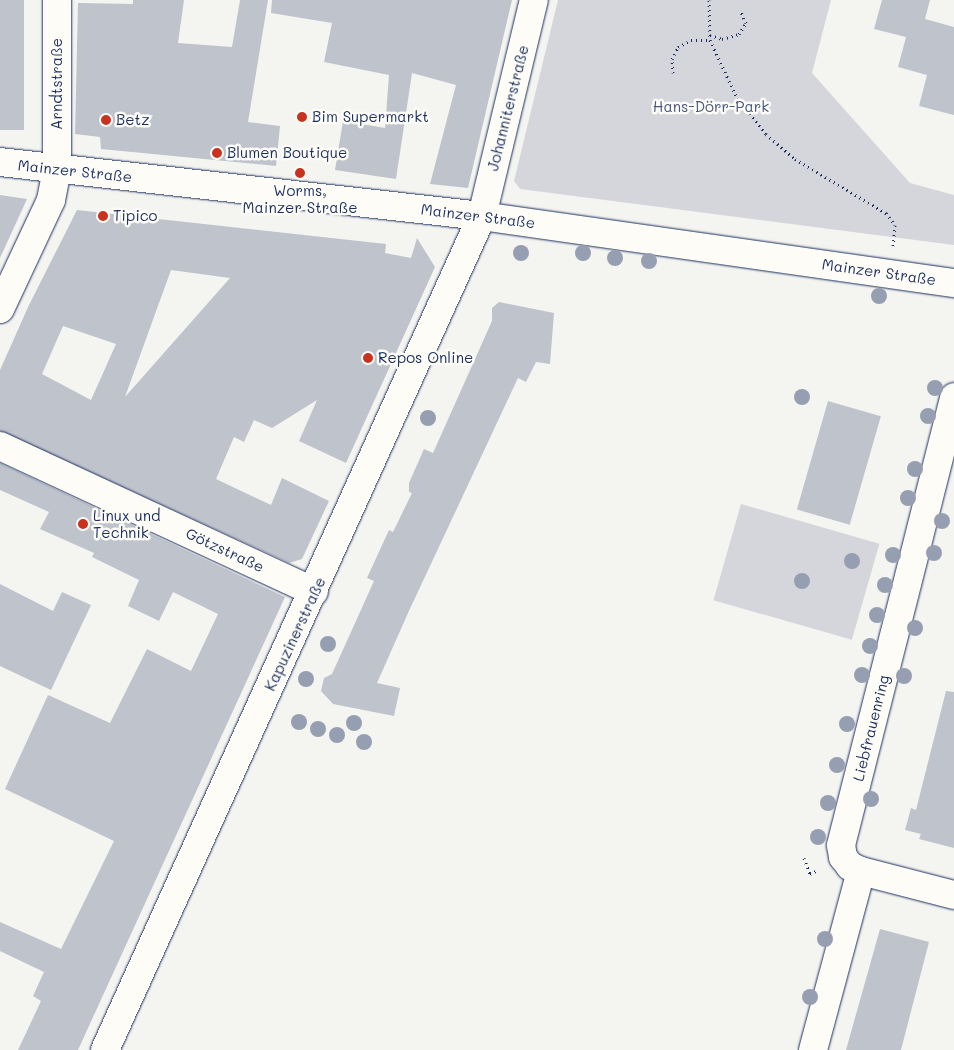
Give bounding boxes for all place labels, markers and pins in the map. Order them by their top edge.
place label: Bim Supermarkt [312,108,429,126]
place label: Betz [116,111,150,129]
marker: Bim Supermarkt [296,111,308,123]
marker: Betz [100,114,112,126]
place label: Blumen Boutique [227,144,347,162]
marker: Blumen Boutique [211,147,223,159]
marker: Worms, Mainzer Straße [294,167,306,179]
place label: Worms, Mainzer Straße [243,181,357,216]
place label: Tipico [113,207,158,225]
marker: Tipico [97,210,109,222]
place label: Repos Online [378,349,473,367]
marker: Repos Online [362,352,374,364]
place label: Linux und Technik [93,506,160,541]
marker: Linux und Technik [77,518,89,530]

